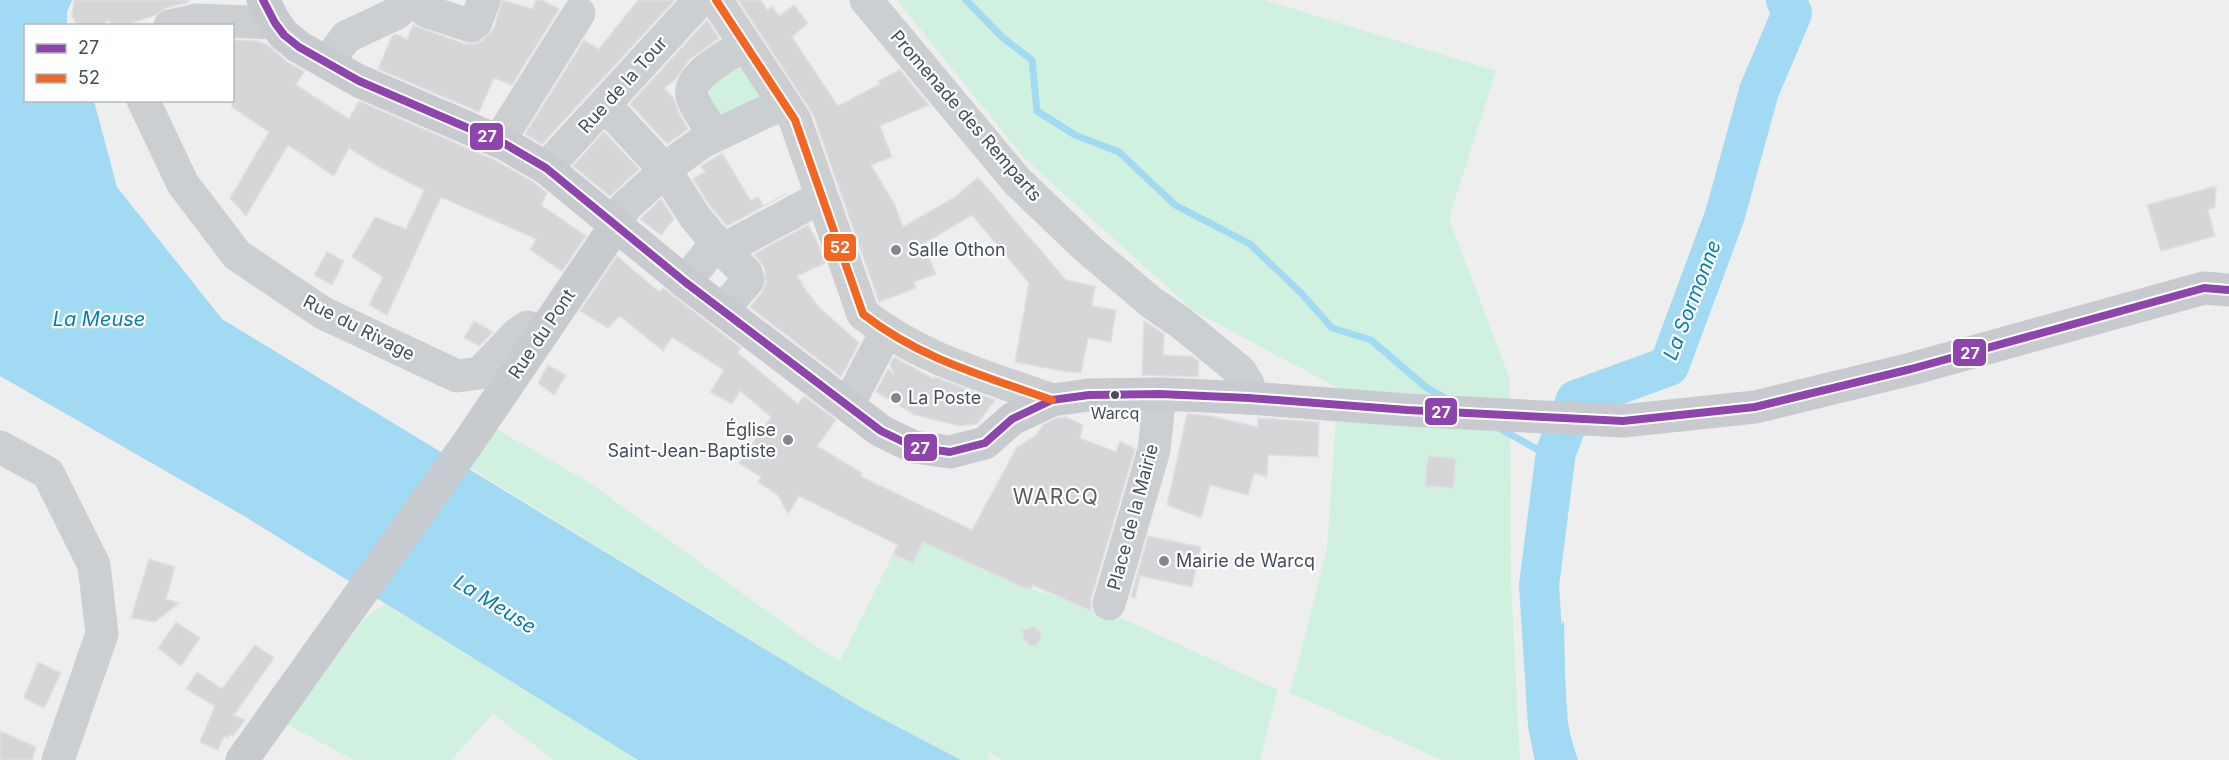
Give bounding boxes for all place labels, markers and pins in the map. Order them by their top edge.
place label: Salle Othon [908,239,1006,260]
marker: Salle Othon [889,243,903,257]
place label: La Poste [908,387,981,408]
marker: Warcq [1109,389,1121,401]
marker: La Poste [889,391,903,405]
place label: Warcq [1091,403,1139,423]
place label: Église Saint-Jean-Baptiste [608,418,776,461]
marker: Église Saint-Jean-Baptiste [781,433,795,447]
place label: Mairie de Warcq [1176,550,1315,571]
marker: Mairie de Warcq [1157,554,1171,568]

